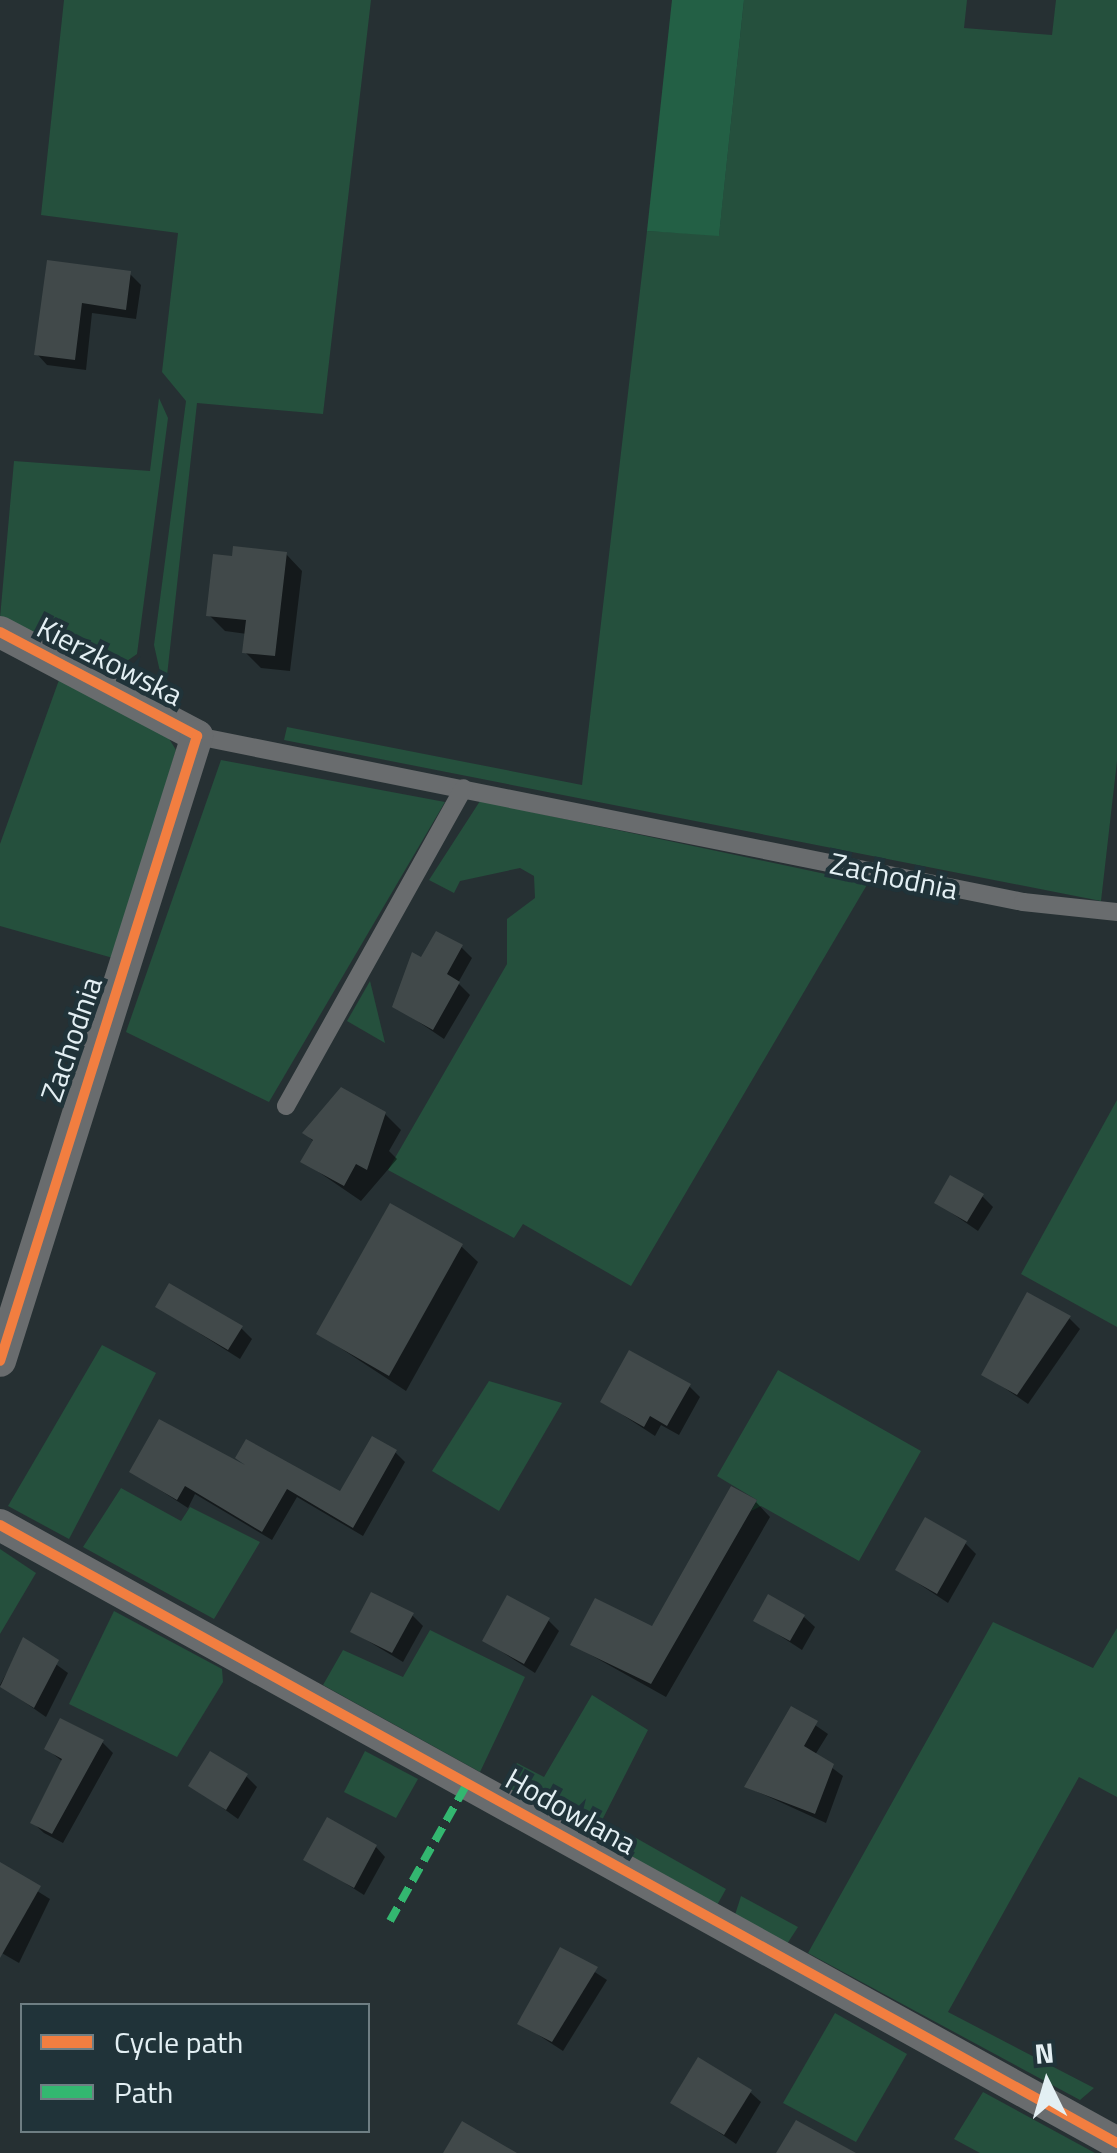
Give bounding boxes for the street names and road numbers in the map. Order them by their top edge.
street label: Kierzkowska [31,609,189,713]
street label: Zachodnia [827,845,961,907]
street label: Zachodnia [33,972,109,1106]
street label: Hodowlana [500,1760,642,1862]

